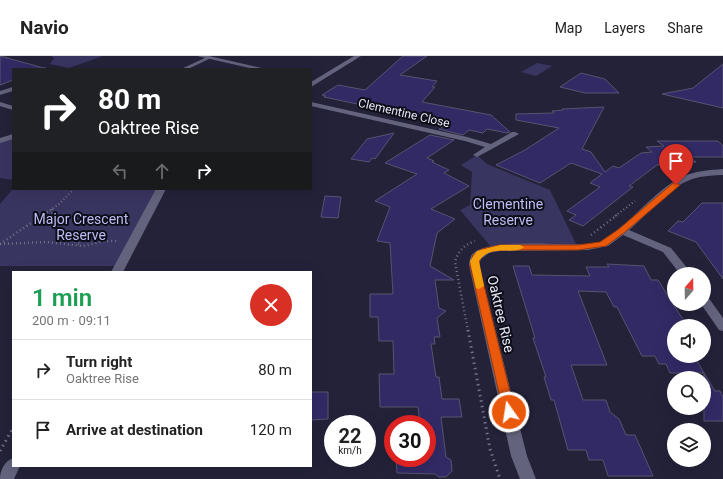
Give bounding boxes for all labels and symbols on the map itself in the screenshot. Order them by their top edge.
street label: Clementine Close [357,96,451,130]
pin [659,144,693,185]
park label: Clementine Reserve [473,196,543,228]
park label: Major Crescent Reserve [34,211,129,243]
north arrow [667,267,711,311]
street label: Oaktree Rise [484,274,518,354]
position arrow [488,391,530,433]
speed limit sign: 30 [384,415,436,467]

